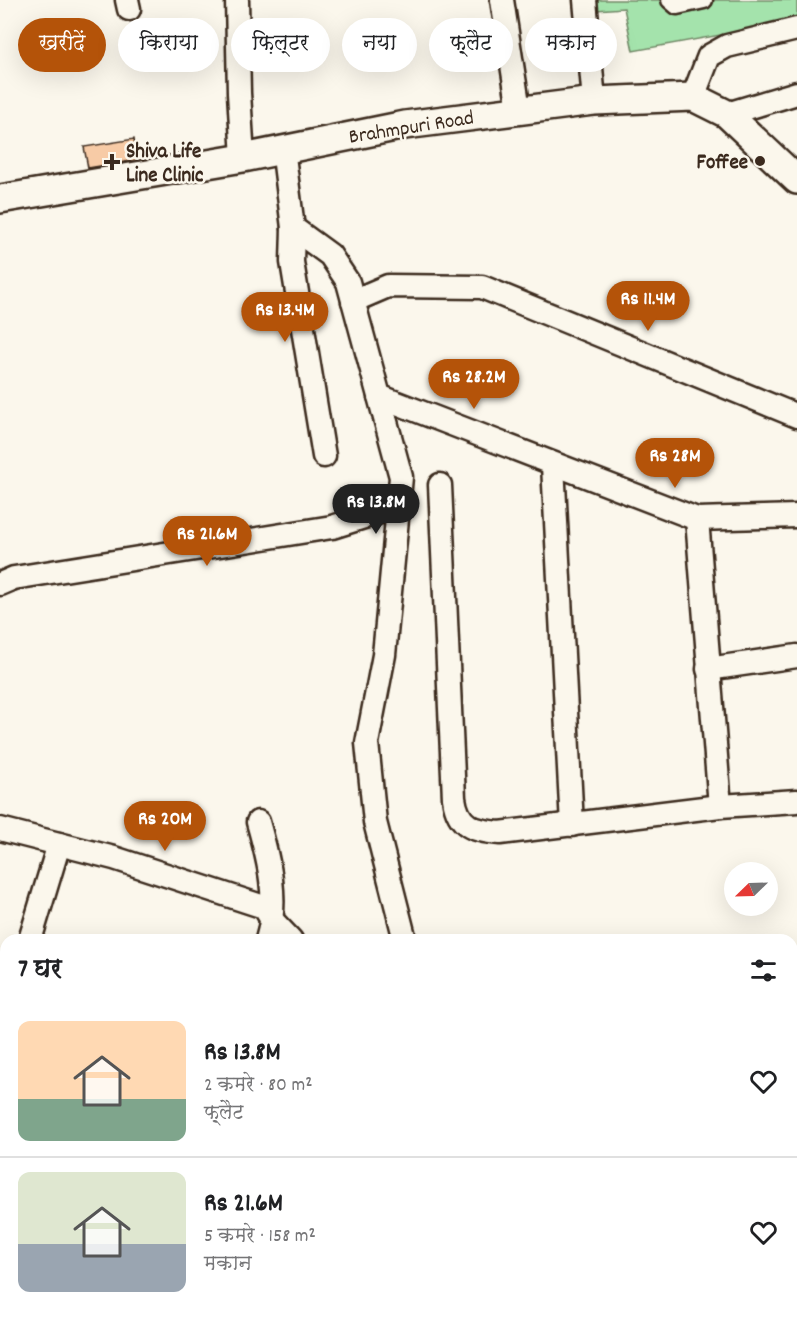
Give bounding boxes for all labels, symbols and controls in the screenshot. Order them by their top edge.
chip: खरीदें [18,18,106,72]
chip: किराया [118,18,219,72]
chip: फ़िल्टर [231,18,330,72]
chip: नया [342,18,417,72]
chip: फ़्लैट [429,18,513,72]
chip: मकान [525,18,617,72]
street label: Brahmpuri Road [347,104,476,154]
place label: Shiva Life Line Clinic [126,138,204,192]
place label: Foffee [697,149,748,179]
marker: Shiva Life Line Clinic [103,153,121,171]
marker: Foffee [753,154,767,168]
pin: Rs 11.4M [586,281,710,332]
text: Rs 11.4M [621,286,675,314]
pin: Rs 13.4M [223,292,347,343]
text: Rs 13.4M [255,297,315,325]
pin: Rs 28.2M [412,359,536,410]
text: Rs 28.2M [442,364,506,392]
pin: Rs 28M [626,438,724,489]
text: Rs 28M [649,443,701,471]
pin: Rs 13.8M [314,484,438,535]
text: Rs 13.8M [346,489,406,517]
pin: Rs 21.6M [145,516,269,567]
text: Rs 21.6M [177,521,237,549]
pin: Rs 20M [116,801,214,852]
text: Rs 20M [138,806,192,834]
north arrow [724,862,778,916]
map controls [724,862,778,916]
text: 7 घर [18,952,62,989]
icon: filters [747,954,780,987]
text: Rs 13.8M [204,1035,281,1072]
icon: home [66,1045,138,1117]
icon: heart [747,1065,780,1098]
text: 2 कमरे · 80 m² [204,1072,313,1100]
text: फ़्लैट [204,1100,244,1128]
text: Rs 21.6M [204,1186,283,1223]
icon: home [66,1196,138,1268]
icon: heart [747,1216,780,1249]
text: 5 कमरे · 158 m² [204,1223,316,1251]
text: मकान [204,1251,252,1279]

